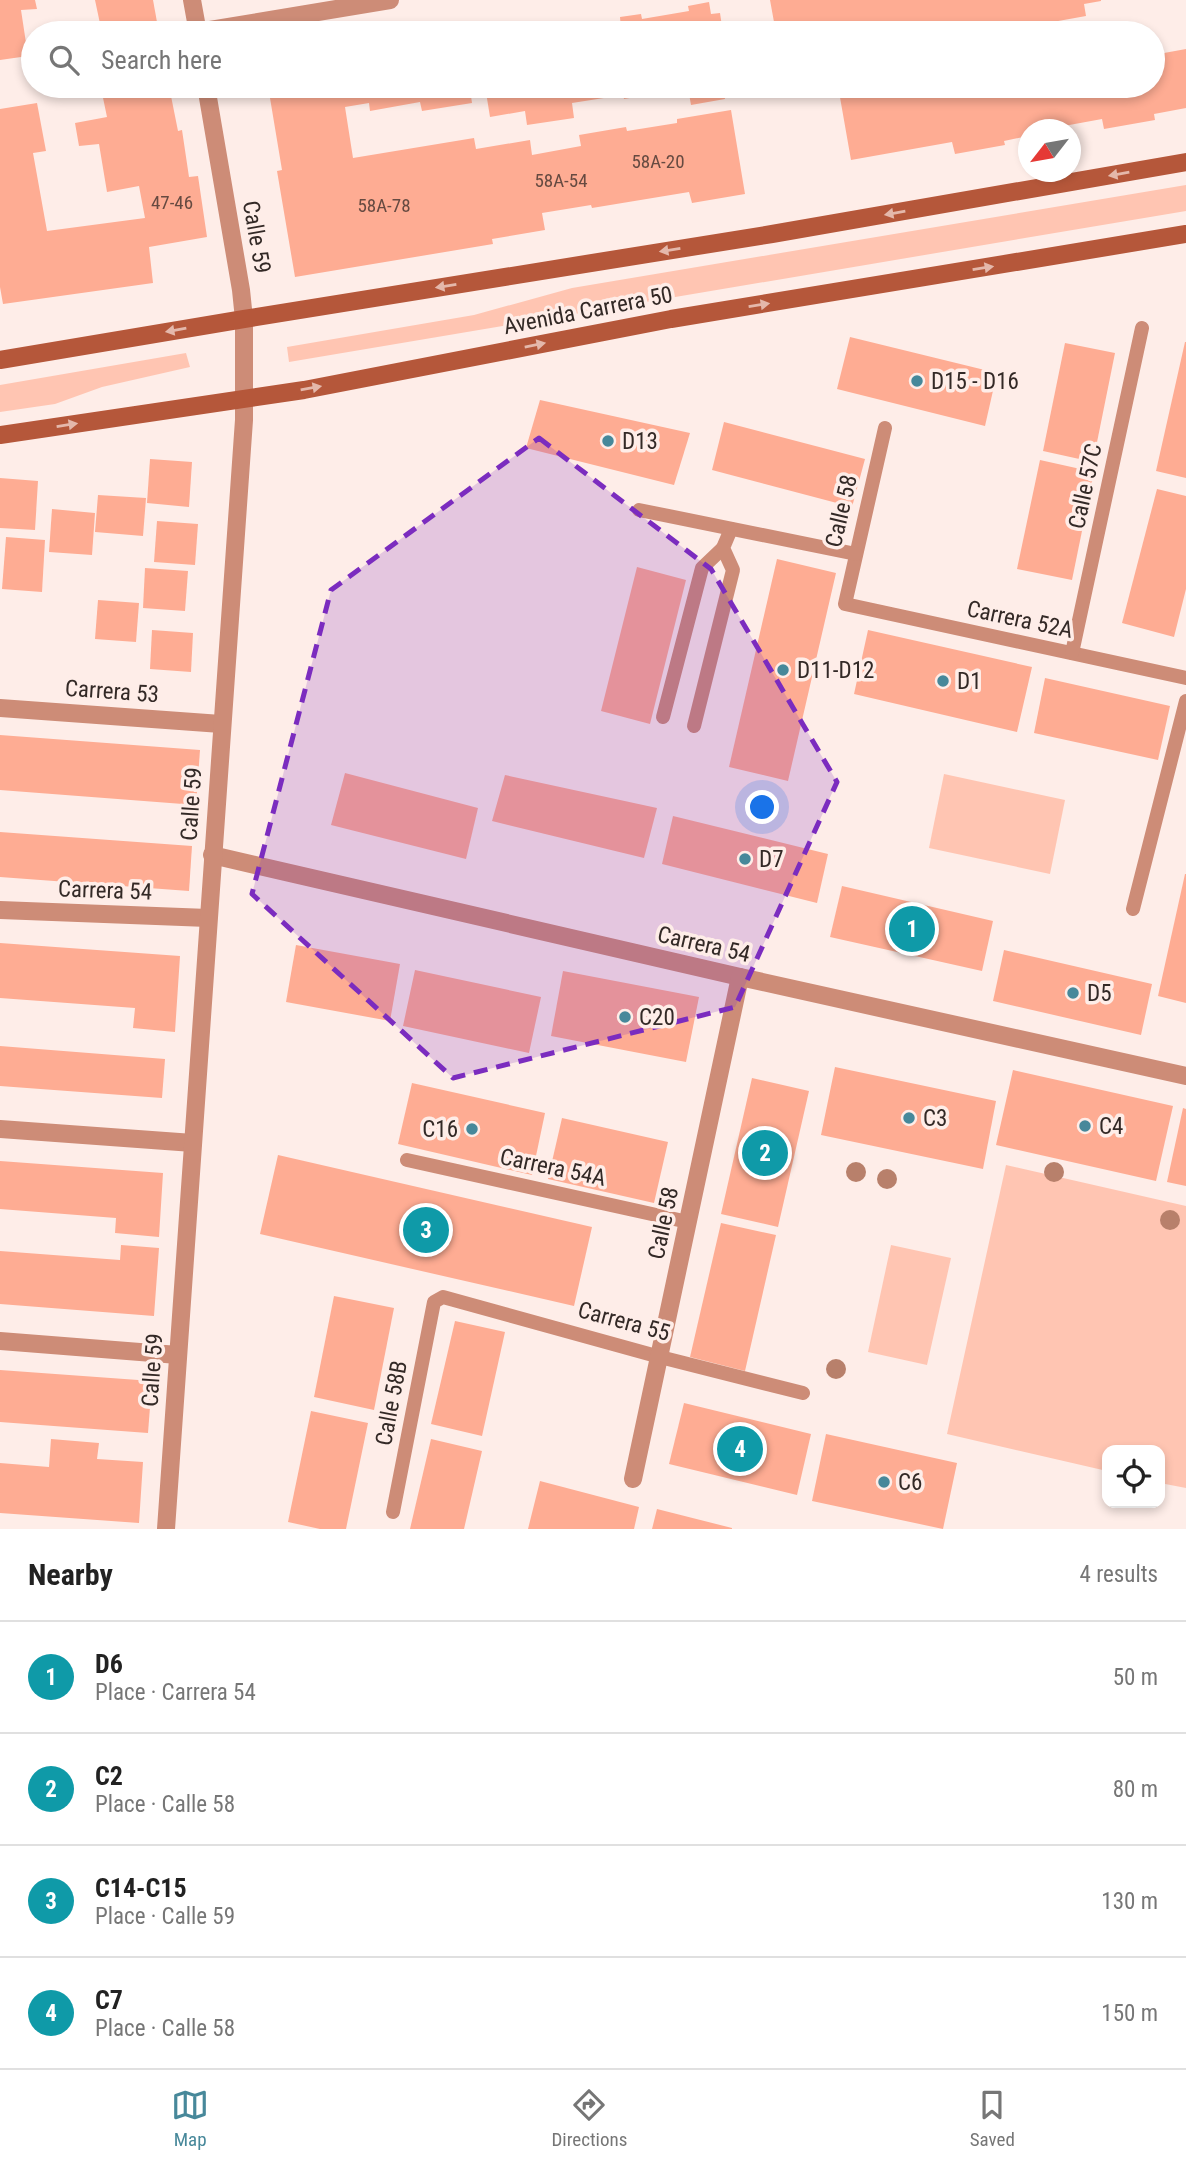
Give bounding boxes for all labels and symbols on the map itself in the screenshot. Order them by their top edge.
north arrow [1018,119,1081,182]
house number: 58A-20 [631,150,685,173]
house number: 58A-54 [534,169,588,192]
one-way arrow [1108,169,1130,180]
house number: 47-46 [151,191,193,214]
house number: 58A-78 [357,194,411,217]
street label: Calle 59 [237,199,276,276]
one-way arrow [884,208,906,219]
one-way arrow [659,245,681,256]
one-way arrow [972,262,994,273]
one-way arrow [434,281,456,292]
street label: Avenida Carrera 50 [501,281,675,340]
one-way arrow [748,299,770,310]
one-way arrow [165,325,187,336]
one-way arrow [524,340,546,351]
place label: D15 - D16 [931,368,1019,395]
marker: D15 - D16 [909,373,925,389]
one-way arrow [300,382,322,393]
one-way arrow [57,419,79,430]
place label: D13 [622,428,658,455]
marker: D13 [600,433,616,449]
street label: Calle 57C [1063,441,1108,531]
street label: Calle 58 [820,472,863,550]
street label: Carrera 52A [965,595,1075,644]
place label: D11-D12 [797,657,874,684]
marker: D11-D12 [775,662,791,678]
place label: D1 [957,668,981,695]
marker: D1 [935,673,951,689]
street label: Carrera 53 [64,675,160,708]
street label: Calle 59 [175,766,208,842]
your location [745,790,779,824]
place label: D7 [759,846,783,873]
marker: D7 [737,851,753,867]
street label: Carrera 54 [57,875,153,906]
pin: 1 [889,903,935,955]
street label: Carrera 54 [655,921,753,968]
place label: D5 [1087,980,1111,1007]
marker: D5 [1065,985,1081,1001]
place label: C20 [639,1004,675,1031]
marker: C20 [617,1009,633,1025]
place label: C3 [923,1105,947,1132]
marker: C3 [901,1110,917,1126]
place label: C4 [1099,1113,1123,1140]
place label: C16 [422,1116,458,1143]
marker: C4 [1077,1118,1093,1134]
marker: C16 [464,1121,480,1137]
pin: 2 [742,1127,788,1179]
street label: Carrera 54A [498,1143,608,1192]
street label: Calle 58 [643,1184,684,1262]
pin: 3 [403,1204,449,1256]
street label: Carrera 55 [575,1296,673,1347]
street label: Calle 59 [136,1332,169,1408]
street label: Calle 58B [370,1358,413,1448]
pin: 4 [717,1423,763,1475]
place label: C6 [898,1469,922,1496]
marker: C6 [876,1474,892,1490]

